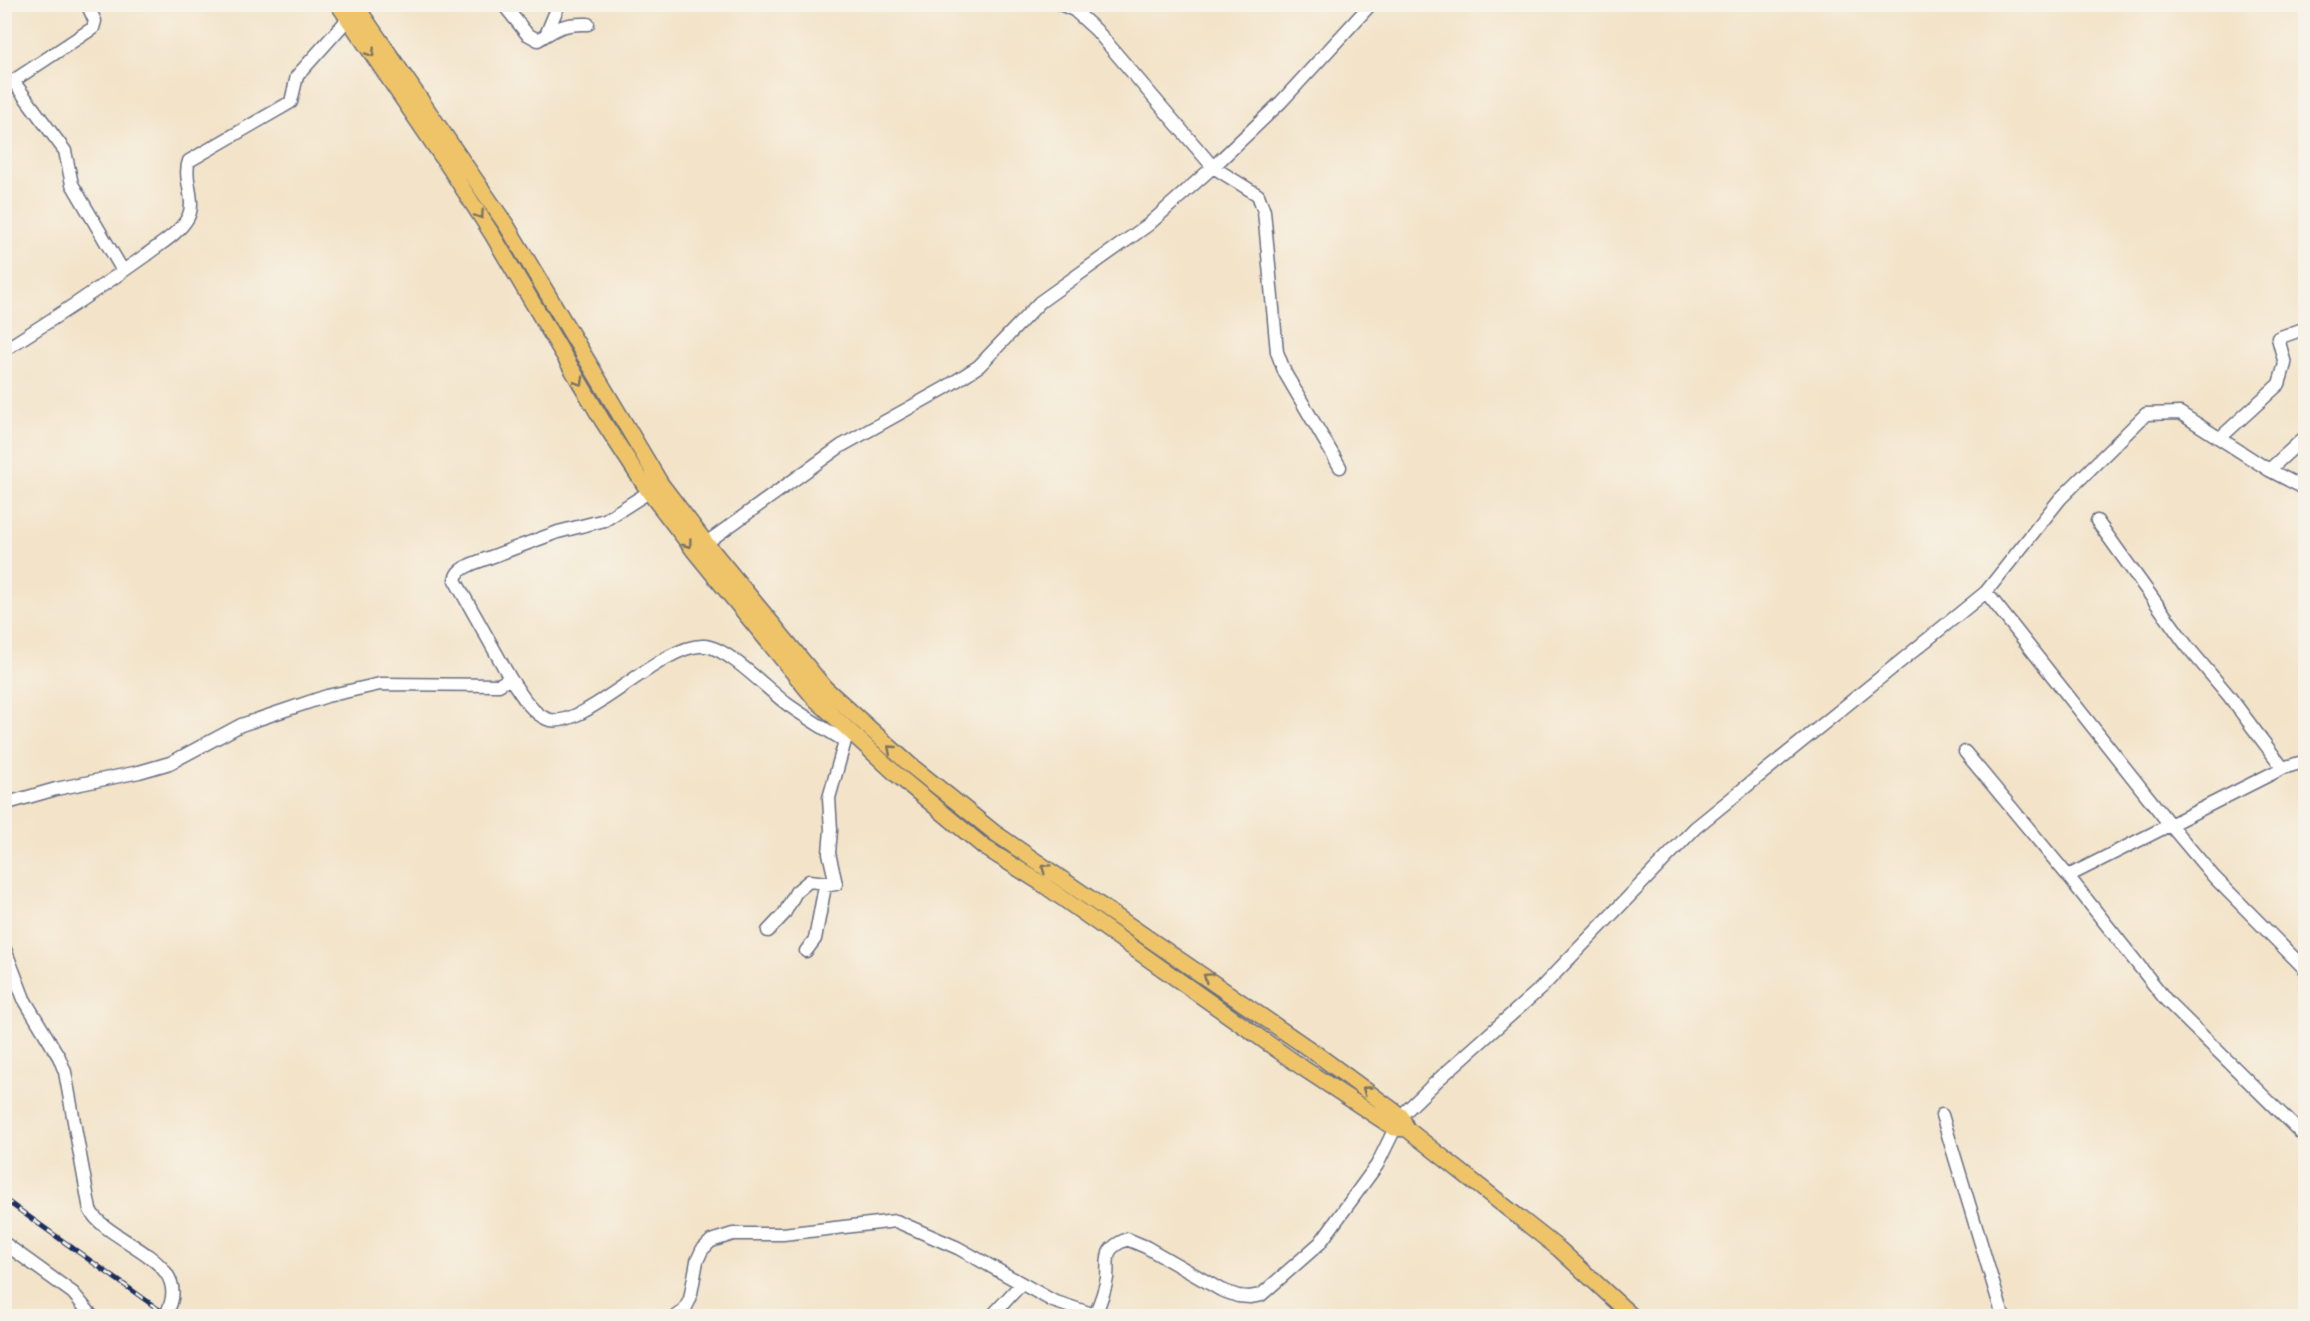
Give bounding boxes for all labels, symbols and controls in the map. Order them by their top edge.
one-way arrow [364,46,375,57]
one-way arrow [472,209,484,219]
one-way arrow [572,376,584,386]
one-way arrow [681,537,692,548]
one-way arrow [887,745,898,756]
one-way arrow [1041,864,1052,875]
one-way arrow [1202,973,1213,984]
one-way arrow [1361,1087,1372,1098]

